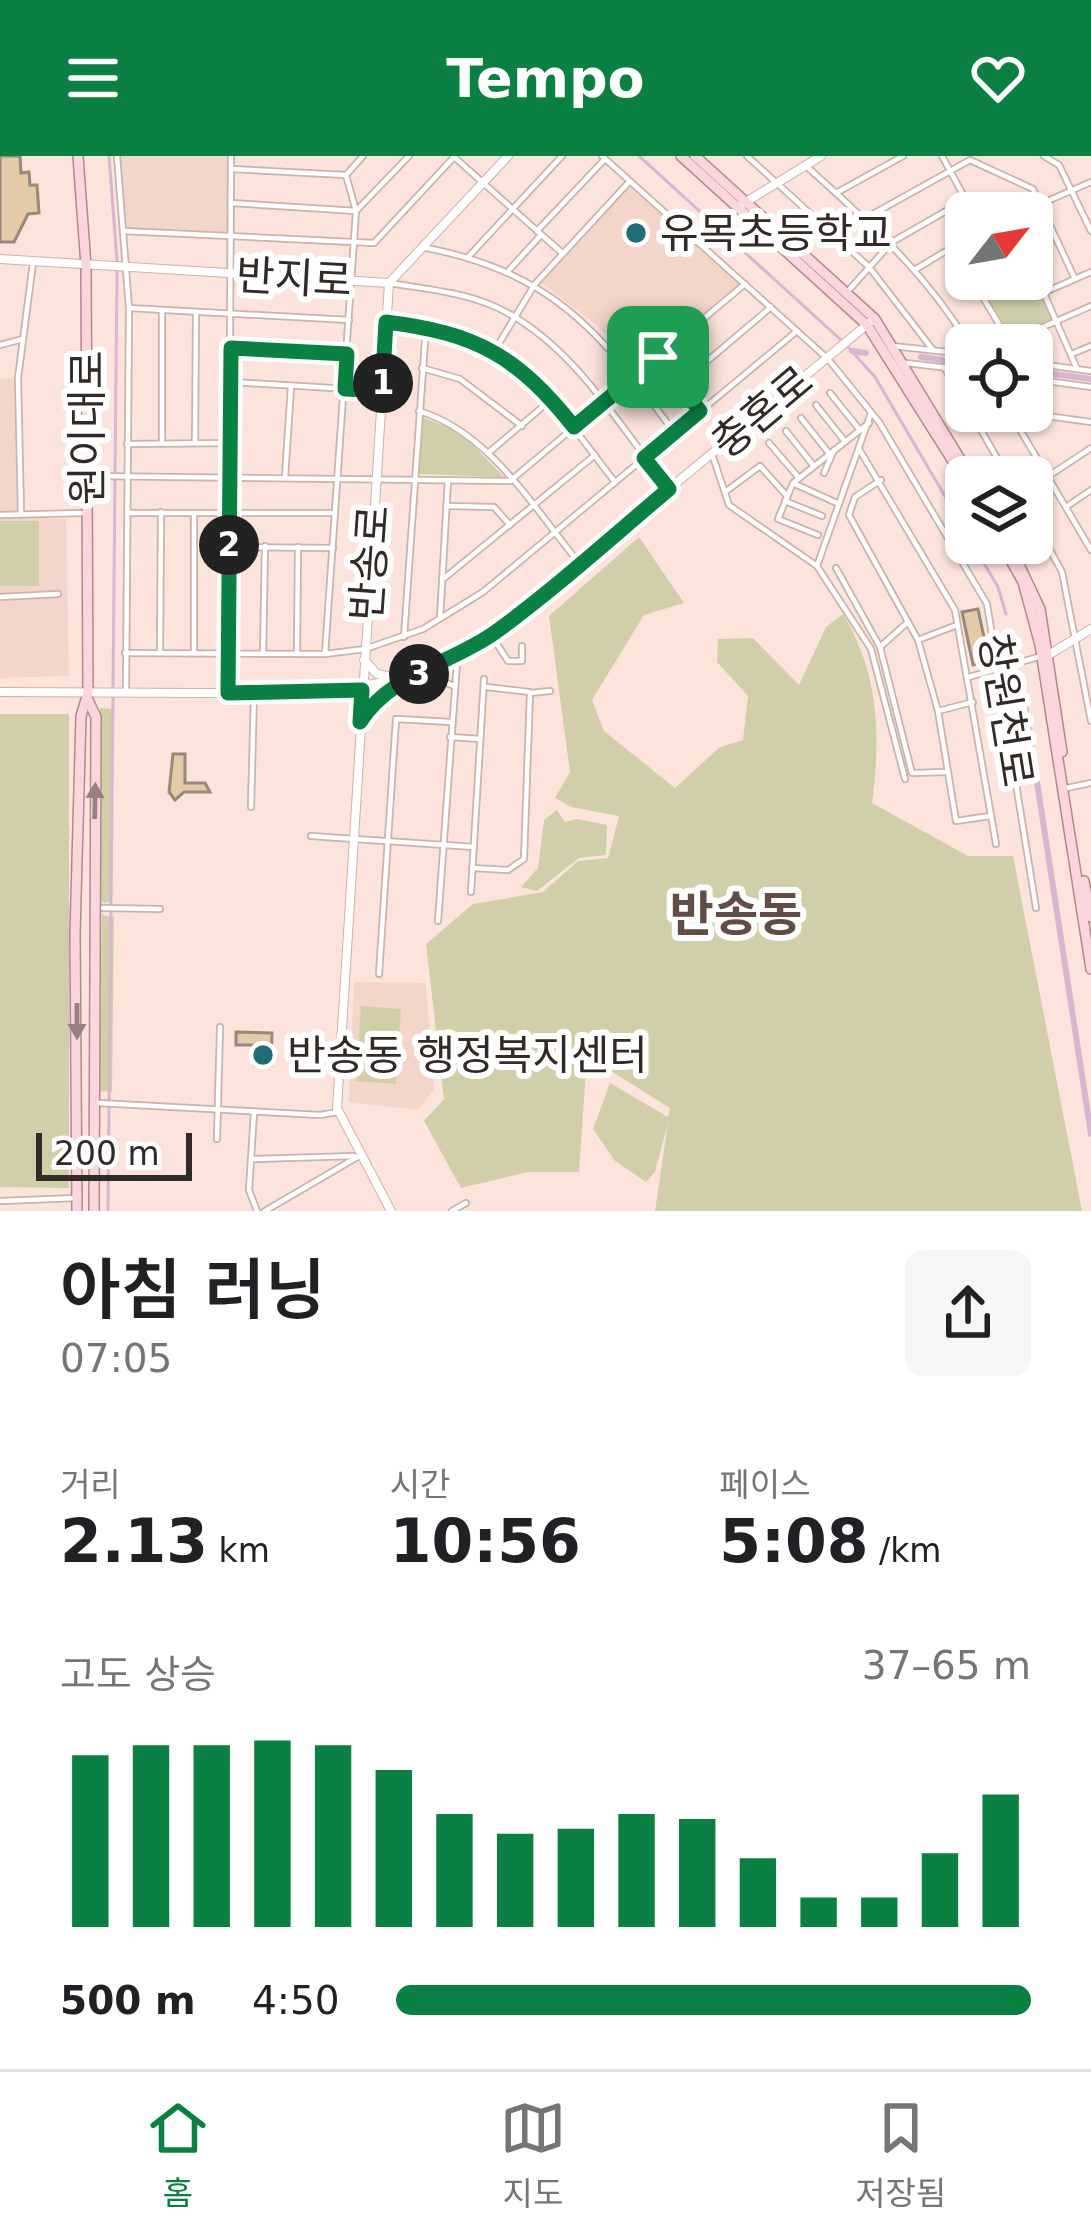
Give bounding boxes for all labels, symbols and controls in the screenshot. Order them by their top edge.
icon: menu [60,45,126,111]
icon: heart [965,45,1031,111]
text: Tempo [446,47,645,110]
north arrow [945,192,1053,300]
map controls [945,192,1053,564]
place label: 유목초등학교 [660,209,892,258]
marker: 유목초등학교 [623,220,649,246]
street label: 반지로 [235,251,353,305]
pin [607,306,709,408]
icon: arrive [625,324,691,390]
button: locate [945,324,1053,432]
street label: 원이대로 [63,351,112,505]
pin: 1 [353,353,413,413]
street label: 충혼로 [702,356,822,468]
text: 1 [372,363,394,402]
button: layers [945,456,1053,564]
street label: 반송로 [342,503,398,623]
pin: 2 [199,515,259,575]
text: 2 [218,525,240,564]
street label: 창원천로 [970,630,1042,790]
pin: 3 [389,644,449,704]
text: 3 [408,654,430,693]
one-way arrow [86,781,105,819]
district label: 반송동 [670,886,802,942]
one-way arrow [67,1003,87,1041]
place label: 반송동 행정복지센터 [287,1031,648,1080]
marker: 반송동 행정복지센터 [250,1042,276,1068]
scale bar [36,1127,192,1180]
text: 200 m [54,1134,160,1173]
button: share [905,1250,1031,1376]
text: 아침 러닝 [60,1252,326,1329]
text: 07:05 [60,1336,172,1381]
text: 거리 [60,1465,121,1504]
text: 시간 [390,1465,450,1504]
text: 페이스 [719,1465,810,1504]
text: 2.13 [60,1506,208,1576]
text: 10:56 [390,1506,581,1576]
text: 5:08 [719,1506,869,1576]
text: km [208,1531,270,1570]
text: /km [869,1531,941,1570]
text: 37–65 m [862,1643,1031,1688]
text: 고도 상승 [60,1652,216,1697]
text: 500 m [60,1978,196,2023]
text: 4:50 [252,1978,340,2023]
tab: 홈 [145,2095,211,2215]
tab: 지도 [500,2095,566,2215]
tab: 저장됨 [855,2095,946,2215]

